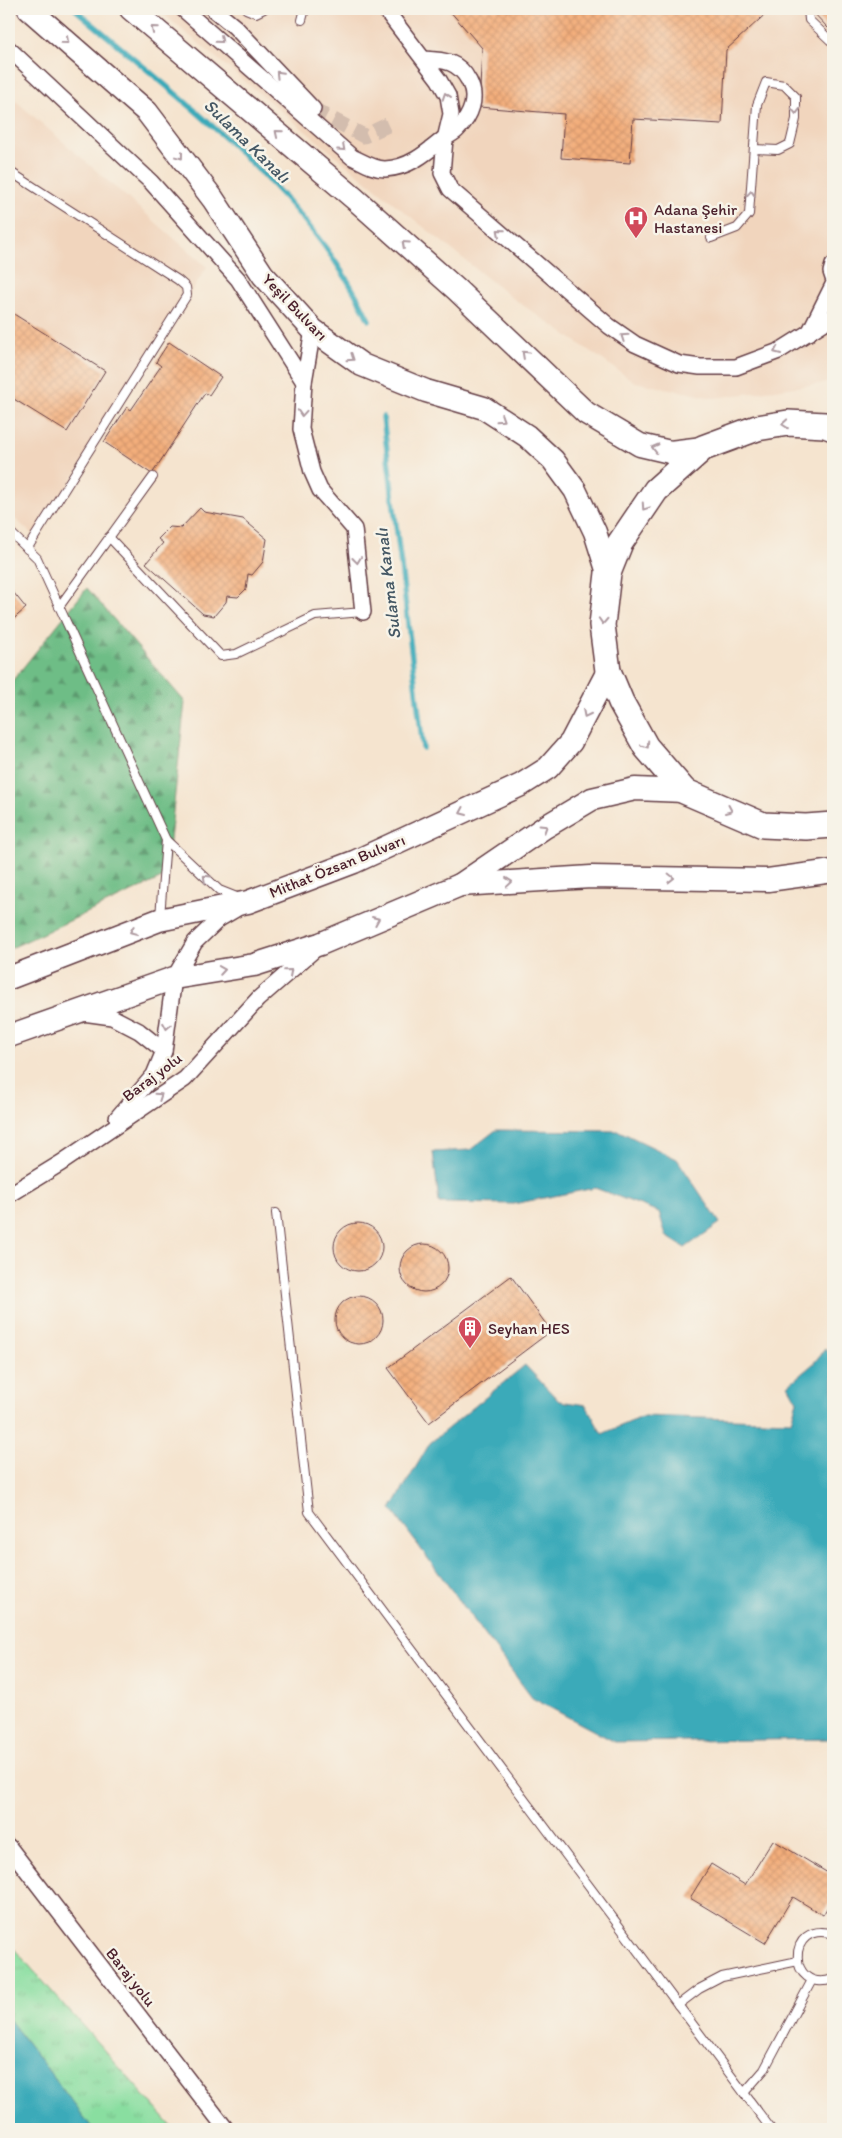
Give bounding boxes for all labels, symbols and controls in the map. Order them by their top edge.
one-way arrow [151,26,160,34]
one-way arrow [215,34,224,43]
one-way arrow [60,35,69,44]
one-way arrow [276,70,285,79]
one-way arrow [442,92,452,101]
water label: Sulama Kanalı [199,94,296,189]
one-way arrow [791,107,801,115]
one-way arrow [275,130,284,139]
one-way arrow [336,142,345,151]
one-way arrow [174,150,183,160]
one-way arrow [745,190,756,198]
place label: Adana Şehir Hastanesi [654,200,738,237]
hospital icon: Adana Şehir Hastanesi [623,205,649,239]
one-way arrow [497,229,506,238]
one-way arrow [402,241,411,250]
street label: Yeşil Bulvarı [258,270,332,344]
one-way arrow [620,334,630,343]
one-way arrow [773,345,782,356]
one-way arrow [521,351,530,360]
one-way arrow [346,352,355,362]
one-way arrow [296,409,307,417]
one-way arrow [495,413,505,422]
one-way arrow [781,418,789,429]
one-way arrow [650,443,659,454]
one-way arrow [641,502,651,511]
water label: Sulama Kanalı [370,526,406,641]
one-way arrow [351,556,362,564]
one-way arrow [598,617,609,625]
one-way arrow [582,709,592,718]
one-way arrow [640,739,649,749]
one-way arrow [724,804,733,815]
one-way arrow [459,805,468,816]
one-way arrow [539,825,548,834]
street label: Mithat Özsan Bulvarı [266,830,408,902]
one-way arrow [668,873,676,883]
one-way arrow [203,875,212,884]
one-way arrow [505,877,513,888]
one-way arrow [371,916,380,927]
one-way arrow [129,924,138,935]
one-way arrow [218,966,226,976]
one-way arrow [283,968,292,977]
one-way arrow [163,1022,173,1031]
street label: Baraj yolu [119,1048,186,1106]
one-way arrow [154,1093,163,1102]
building icon: Seyhan HES [457,1315,483,1349]
place label: Seyhan HES [488,1319,570,1338]
street label: Baraj yolu [102,1944,160,2010]

